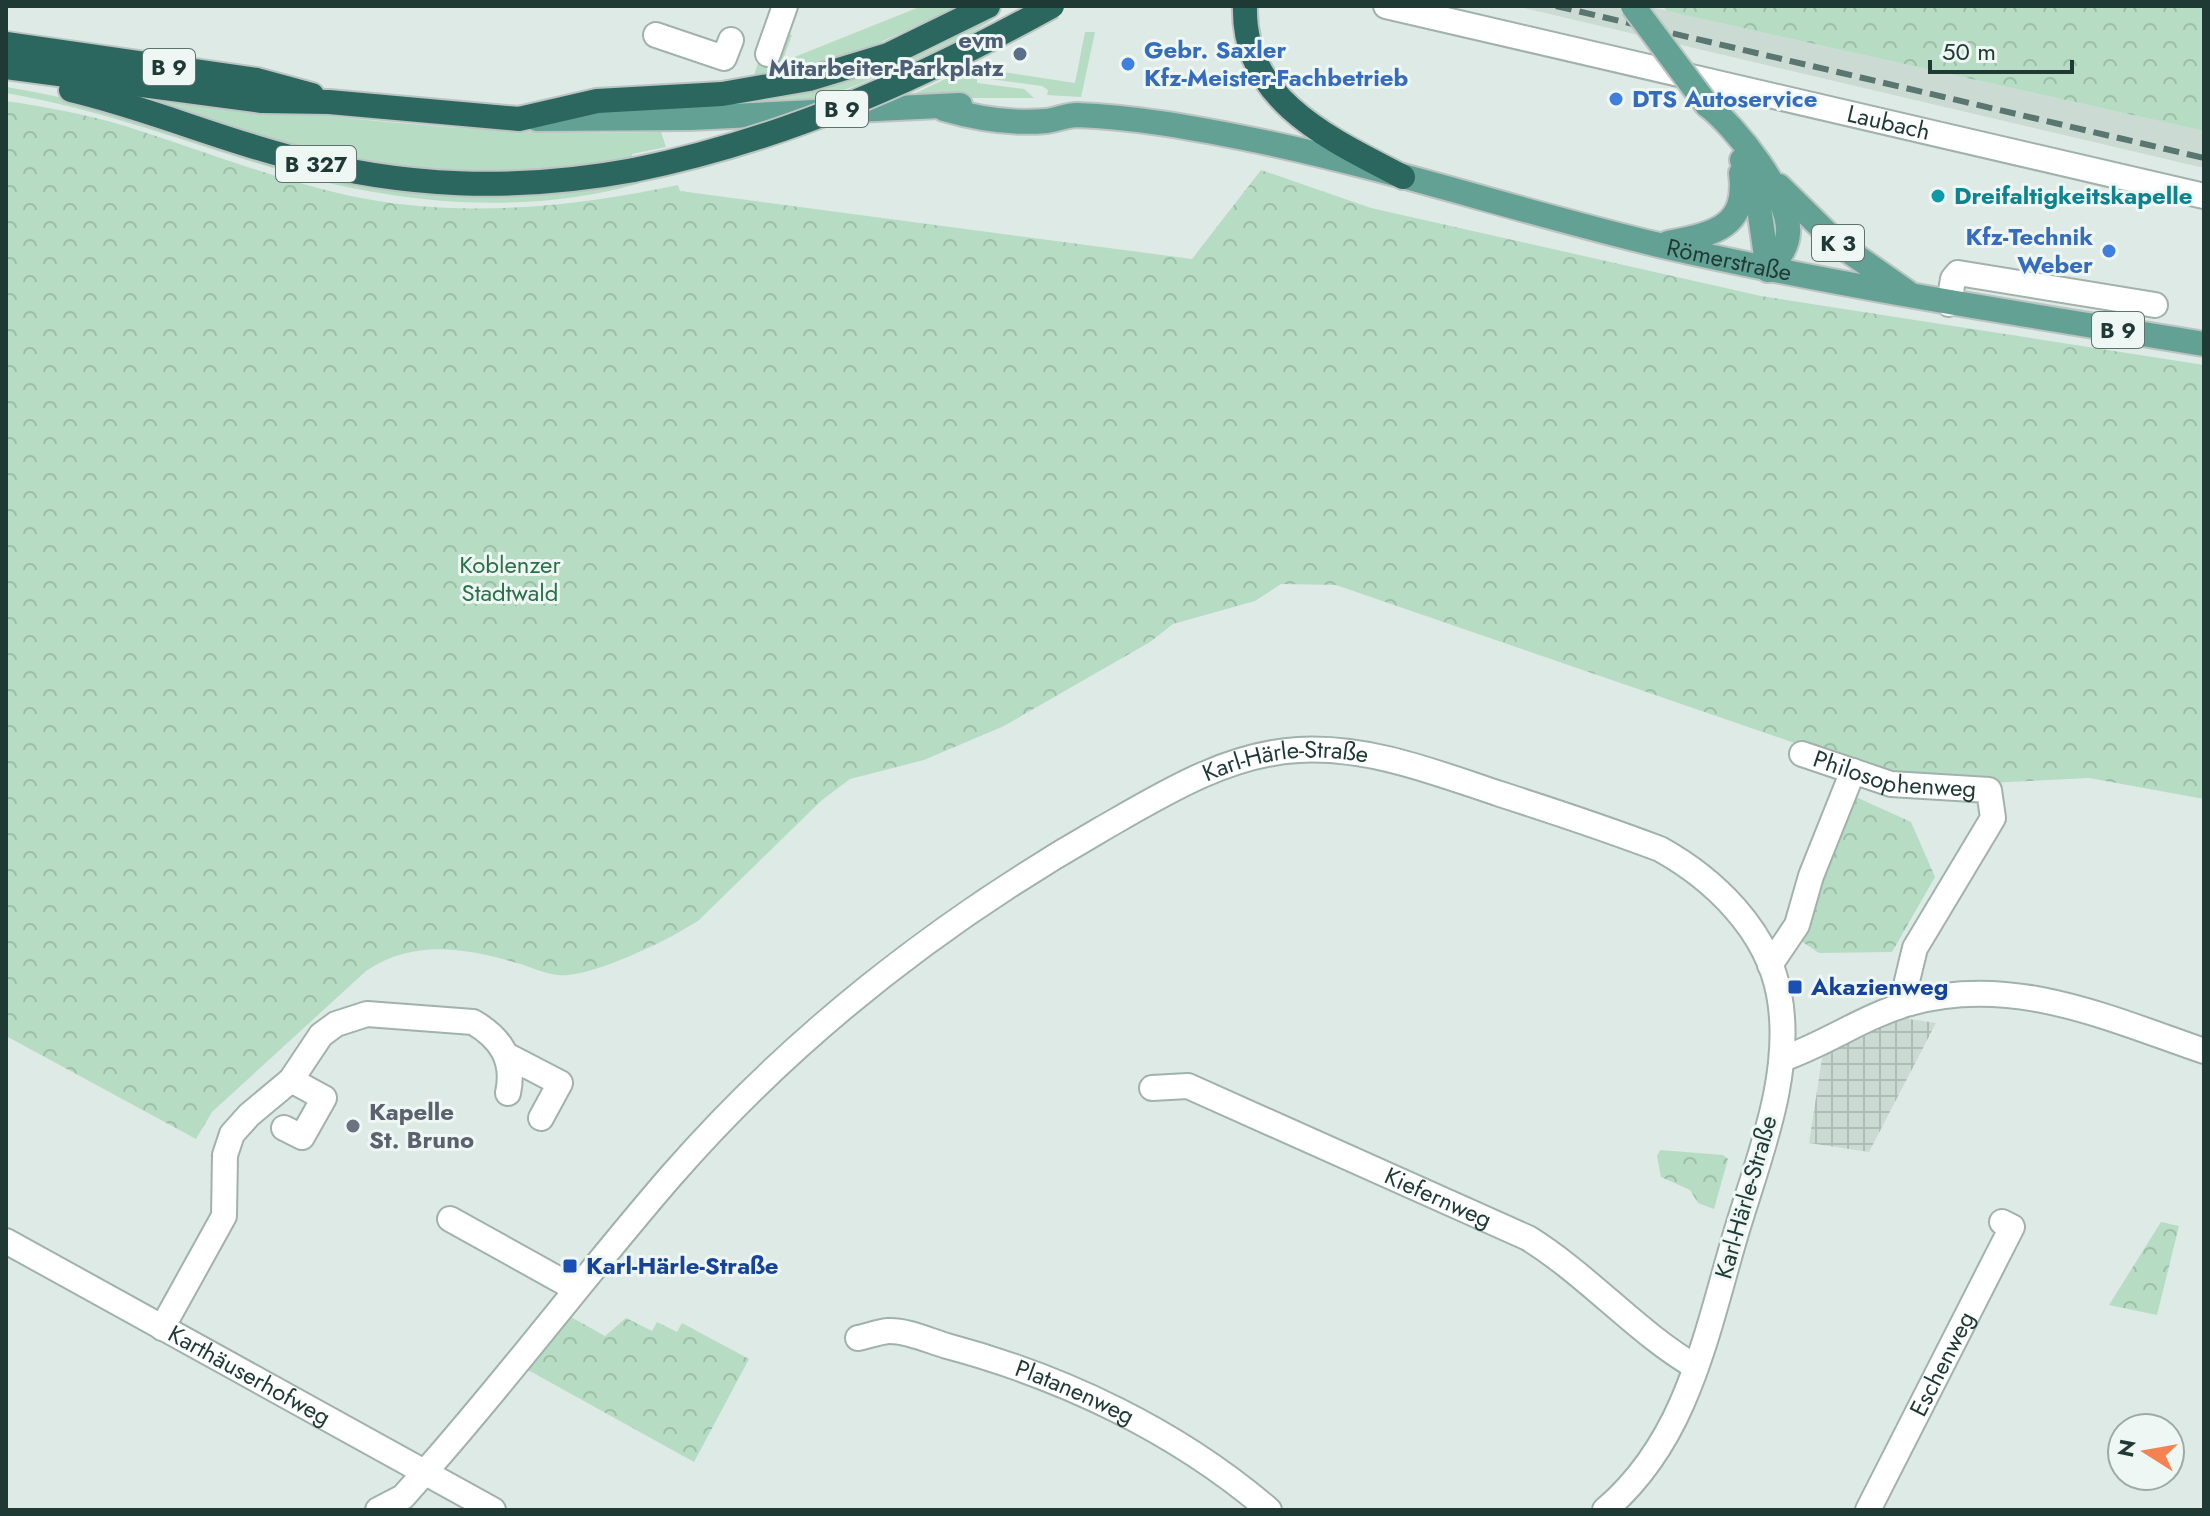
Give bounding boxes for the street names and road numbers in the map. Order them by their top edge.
road number: B 9 [143,49,195,85]
road number: B 9 [816,91,868,127]
street label: Laubach [1844,96,1934,149]
road number: B 327 [276,146,356,182]
road number: K 3 [1812,225,1864,261]
street label: Römerstraße [1663,229,1795,290]
road number: B 9 [2092,312,2144,348]
street label: Karl-Härle-Straße [1197,732,1371,790]
street label: Philosophenweg [1809,741,1977,806]
street label: Karl-Härle-Straße [1705,1111,1786,1283]
street label: Kiefernweg [1379,1158,1498,1237]
street label: Eschenweg [1901,1305,1983,1422]
street label: Karthäuserhofweg [162,1316,337,1434]
street label: Platanenweg [1010,1350,1141,1433]

